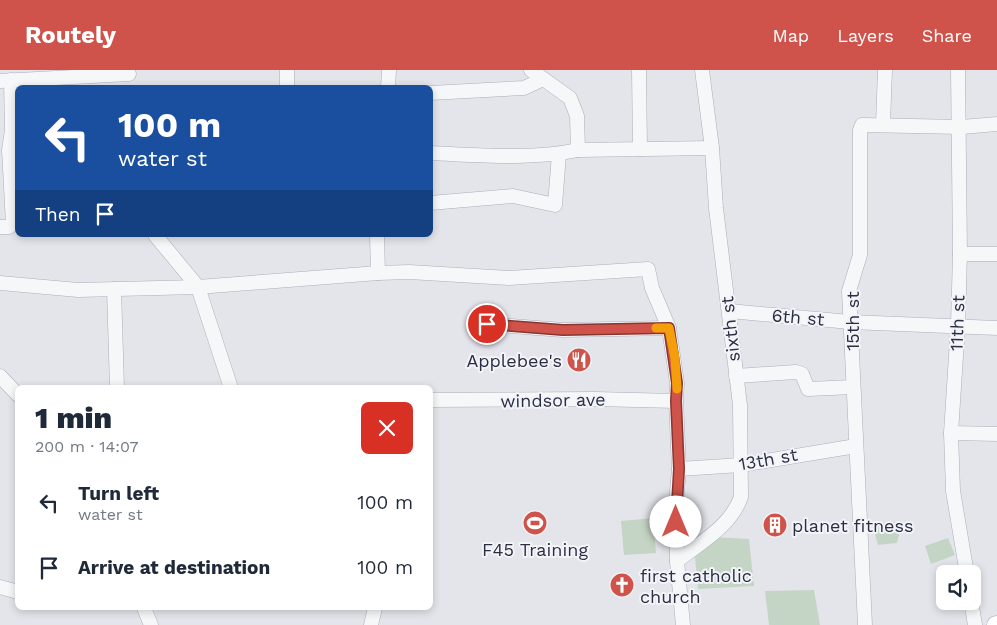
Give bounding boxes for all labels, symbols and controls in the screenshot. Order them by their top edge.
text: Routely [25,21,116,49]
text: Map [772,25,809,46]
text: Layers [837,25,894,46]
text: Share [922,25,972,46]
text: 100 m [118,104,221,146]
icon: left [35,105,100,170]
text: water st [118,146,207,171]
icon: arrive [91,200,119,228]
text: Then [35,203,81,226]
street label: 15th st [842,291,863,351]
street label: 11th st [946,294,968,351]
street label: sixth st [716,295,744,363]
pin [466,303,508,345]
street label: 6th st [771,304,826,330]
icon: arrive [473,310,501,338]
restaurant icon: Applebee's [566,347,592,373]
place label: Applebee's [466,350,562,371]
street label: windsor ave [500,389,606,411]
text: 1 min [35,400,112,435]
button: close [361,402,413,454]
text: 200 m · 14:07 [35,437,139,456]
street label: 13th st [737,443,799,474]
text: Turn left [78,482,159,505]
icon: left [35,489,63,517]
text: 100 m [357,491,413,514]
position arrow [649,495,701,547]
text: water st [78,505,143,524]
sports icon: F45 Training [522,510,548,536]
building icon: planet fitness [762,512,788,538]
place label: planet fitness [792,515,913,536]
place label: F45 Training [482,539,588,560]
icon: arrive [35,554,63,582]
text: Arrive at destination [78,556,270,579]
text: 100 m [357,556,413,579]
place label: first catholic church [640,565,752,607]
map controls [936,565,981,610]
button: sound [936,565,981,610]
church icon: first catholic church [609,572,635,598]

